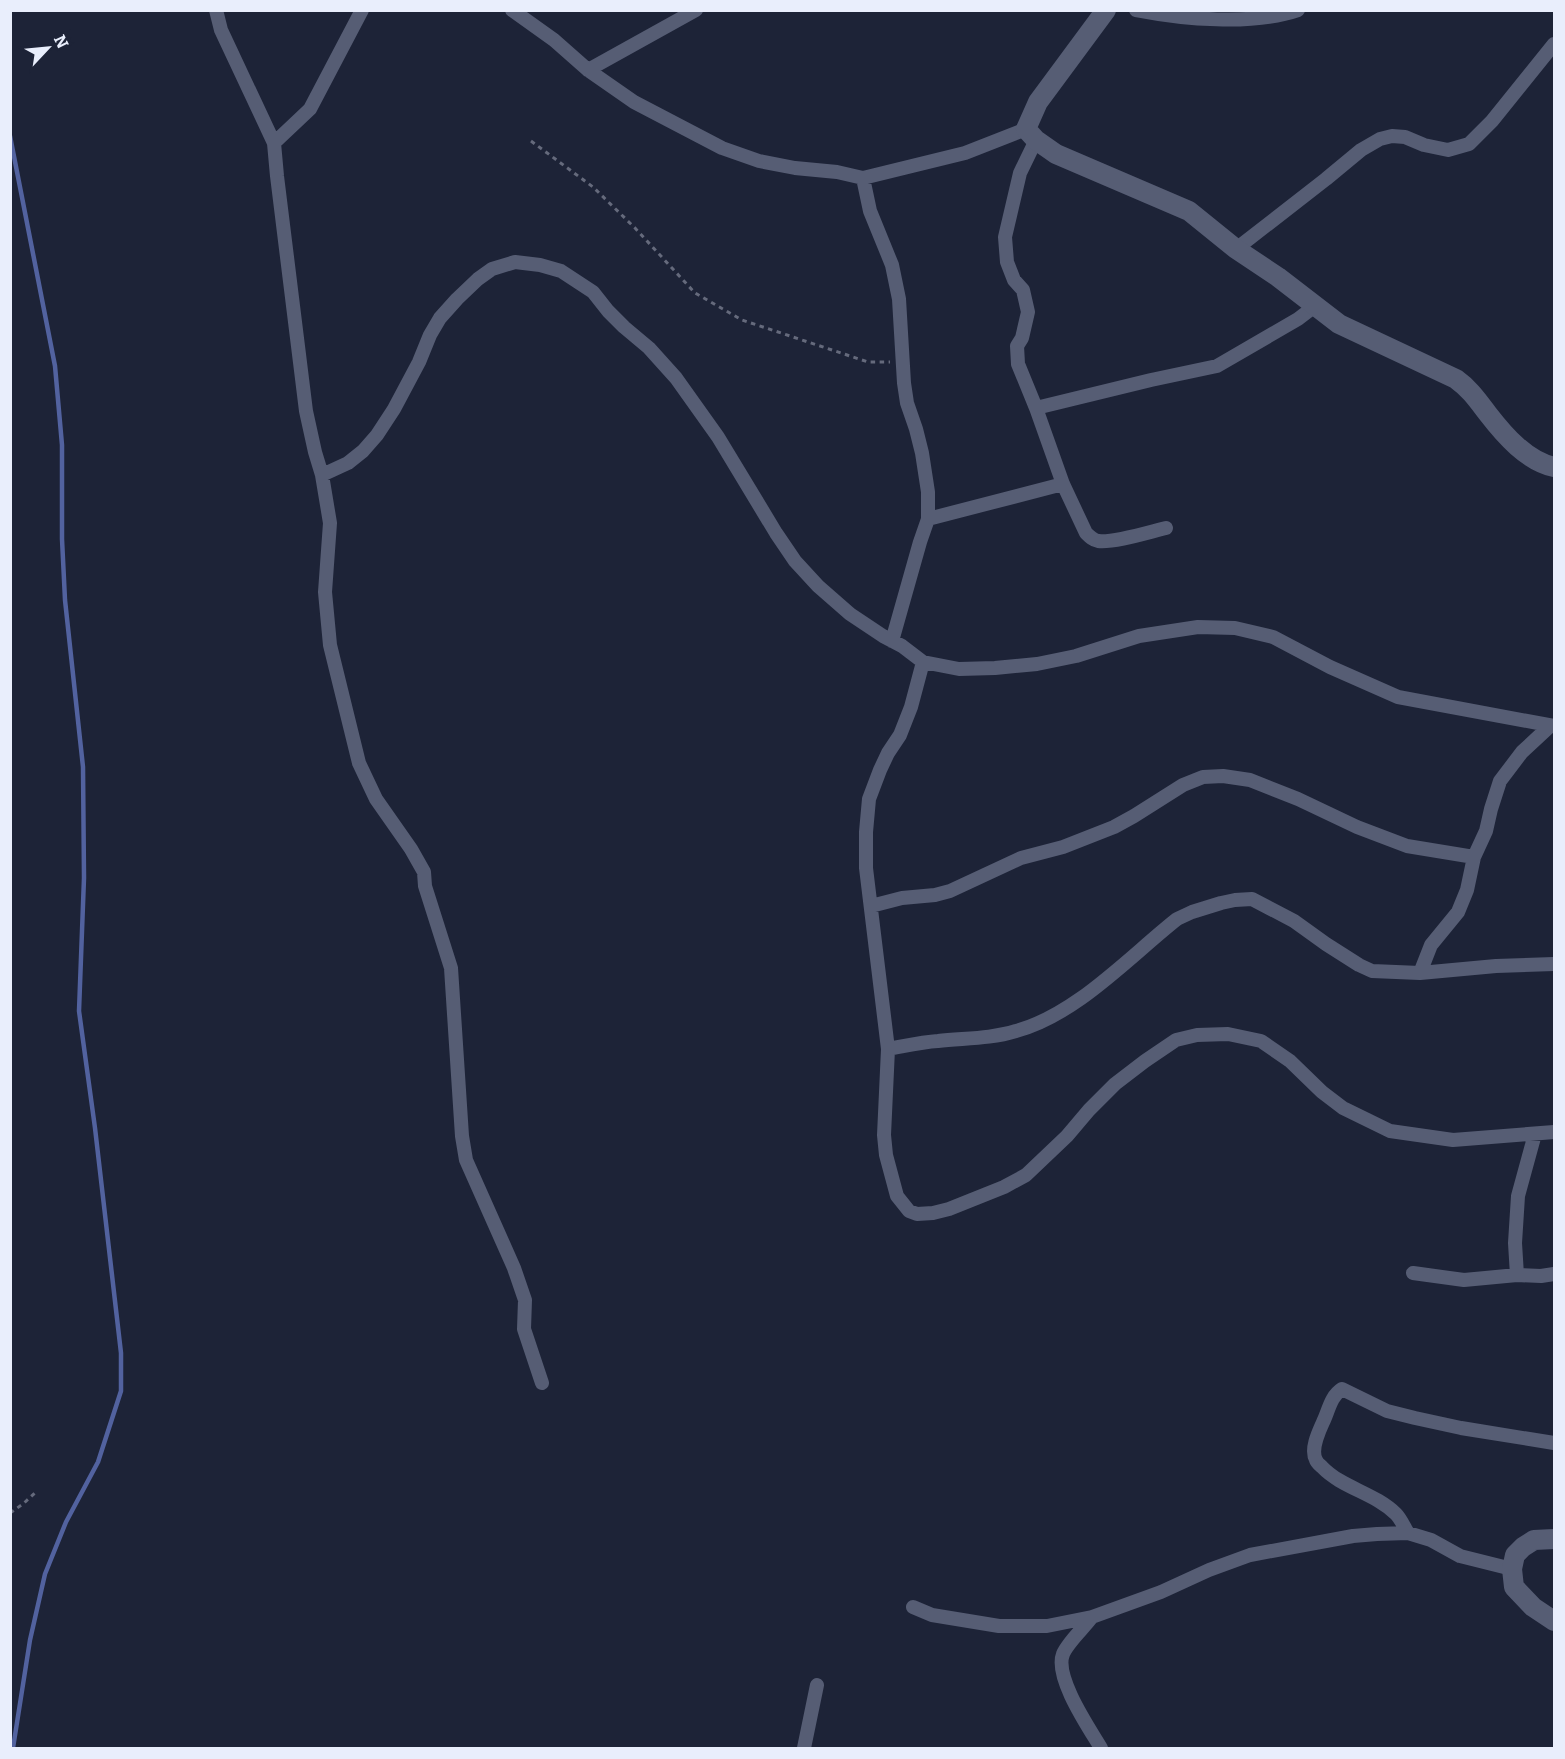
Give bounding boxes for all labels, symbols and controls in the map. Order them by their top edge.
north arrow [18,18,78,78]
text: N [50,32,72,51]

